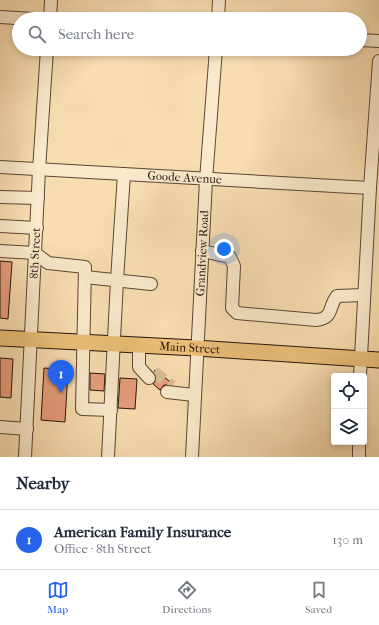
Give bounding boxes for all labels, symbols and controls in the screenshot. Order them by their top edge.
search box [12,12,367,56]
icon: search [26,23,48,45]
text: Search here [58,25,134,43]
street label: Goode Avenue [147,168,222,187]
street label: Grandview Road [193,209,211,297]
street label: 8th Street [27,227,43,279]
your location [214,239,234,259]
street label: Main Street [159,339,222,357]
pin: 1 [48,360,74,393]
map controls [331,373,367,445]
button: locate [331,373,367,409]
button: layers [331,409,367,445]
text: Nearby [16,473,70,493]
text: American Family Insurance [54,523,231,541]
text: 1 [27,532,31,547]
text: 130 m [332,532,363,547]
text: Office · 8th Street [54,541,152,556]
tab: Map [47,579,69,616]
tab: Directions [162,579,212,616]
tab: Saved [305,579,332,616]

